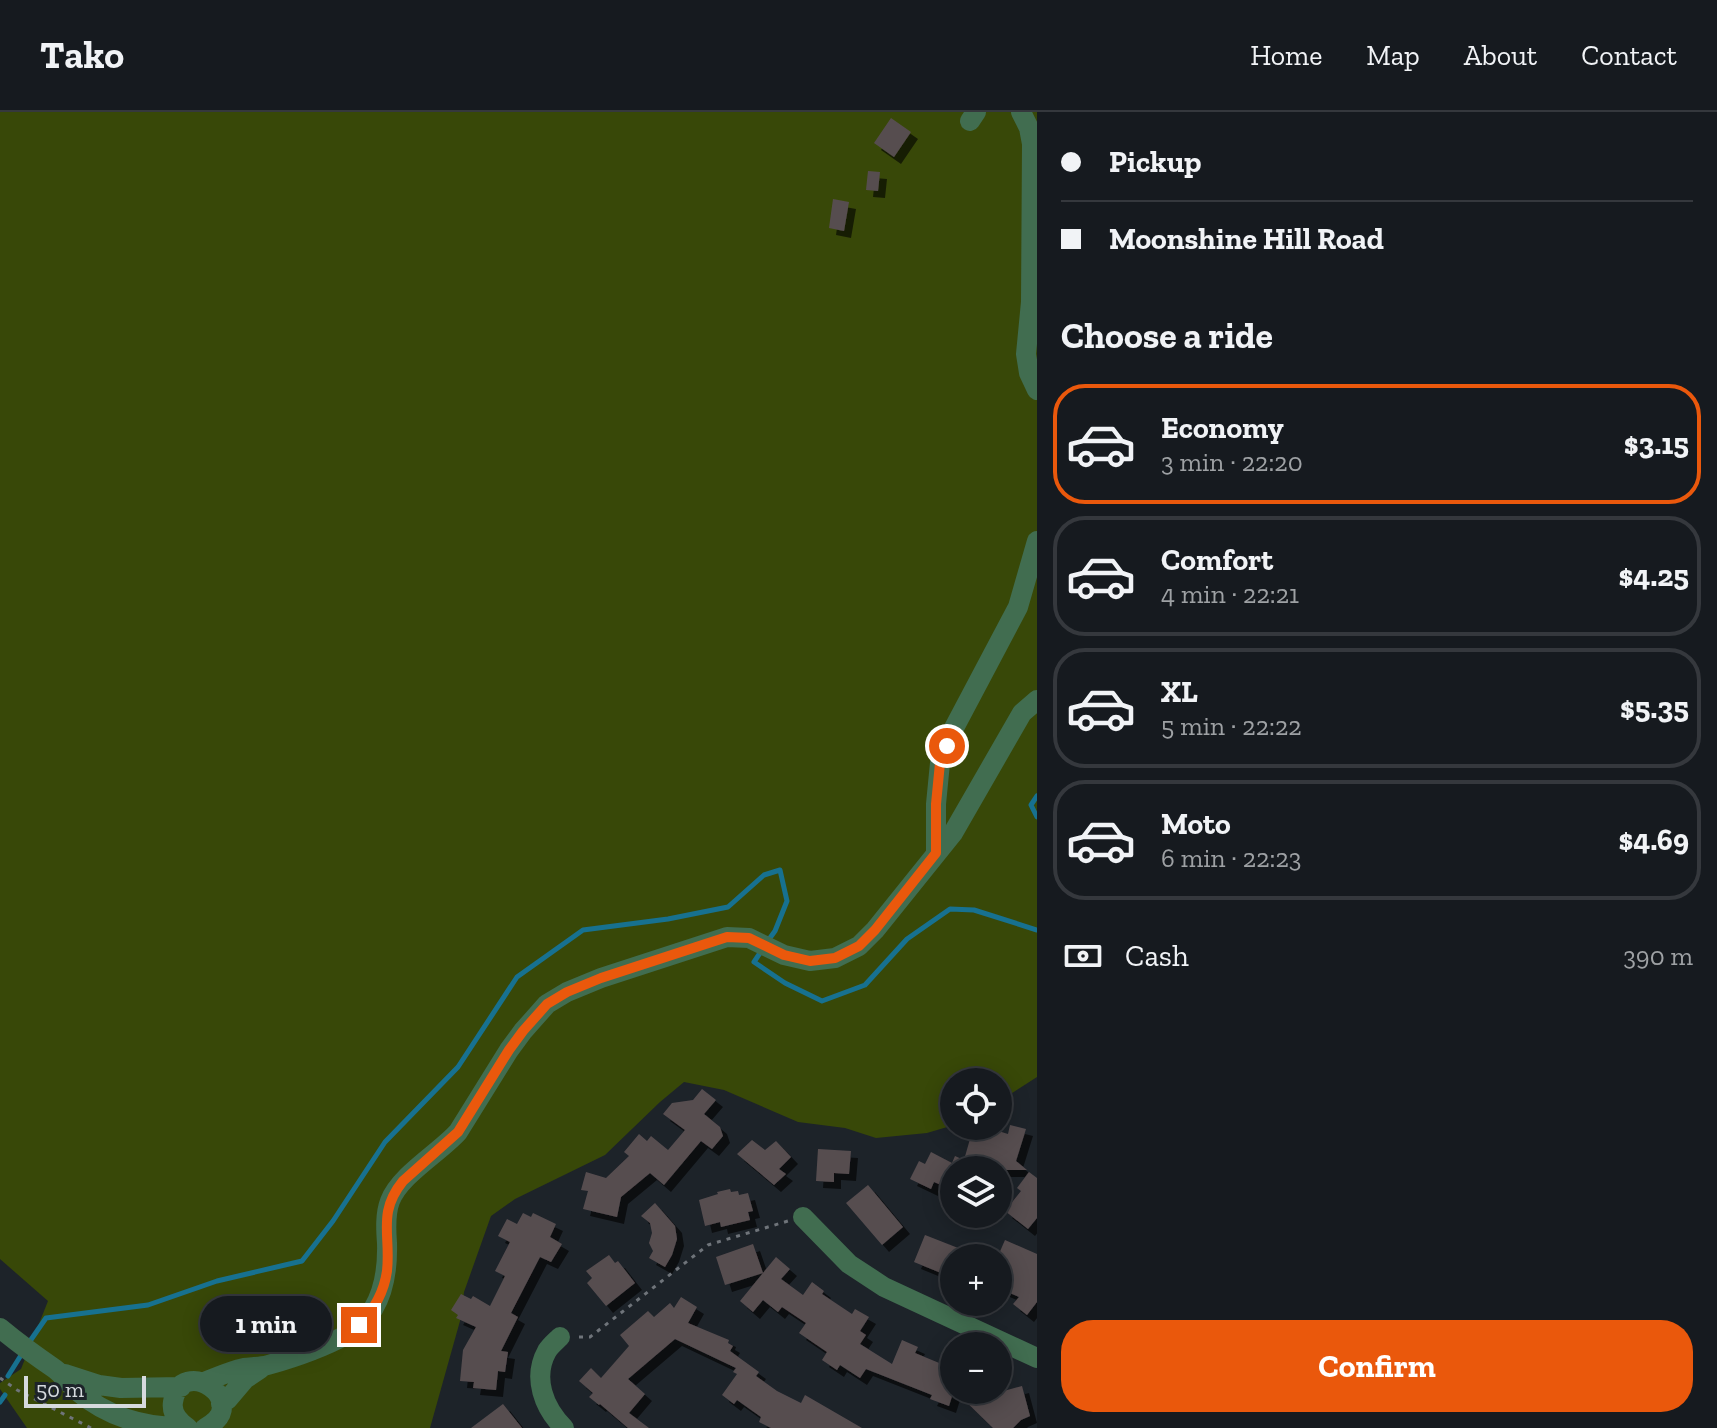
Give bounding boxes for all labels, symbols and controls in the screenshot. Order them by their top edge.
text: Tako [40,32,124,78]
text: Home [1250,39,1322,72]
text: Map [1366,39,1420,72]
text: About [1464,39,1537,72]
text: Contact [1581,39,1677,72]
text: Pickup [1109,144,1201,180]
text: Moonshine Hill Road [1109,221,1384,257]
text: Choose a ride [1061,314,1273,357]
icon: car [1065,408,1137,480]
text: Economy [1161,410,1284,446]
text: $3.15 [1624,426,1689,462]
text: 3 min · 22:20 [1161,446,1303,478]
icon: car [1065,540,1137,612]
text: Comfort [1161,542,1273,578]
text: $4.25 [1619,558,1689,594]
text: 4 min · 22:21 [1161,578,1299,610]
icon: car [1065,672,1137,744]
text: XL [1161,674,1198,710]
text: $5.35 [1620,690,1689,726]
text: 5 min · 22:22 [1161,710,1302,742]
route start [929,728,965,764]
icon: car [1065,804,1137,876]
text: Moto [1161,806,1231,842]
text: $4.69 [1619,822,1689,858]
text: 6 min · 22:23 [1161,842,1302,874]
icon: cash [1061,934,1105,978]
text: Cash [1125,938,1189,974]
text: 390 m [1623,940,1693,972]
map controls [940,1068,1012,1404]
button: locate [940,1068,1012,1140]
button: layers [940,1156,1012,1228]
button: + [940,1244,1012,1316]
callout: 1 min [199,1297,331,1353]
route end [341,1307,377,1343]
text: 1 min [235,1308,297,1340]
button: Confirm [1061,1320,1693,1412]
button: − [940,1332,1012,1404]
scale bar [24,1372,146,1408]
text: 50 m [36,1376,84,1403]

